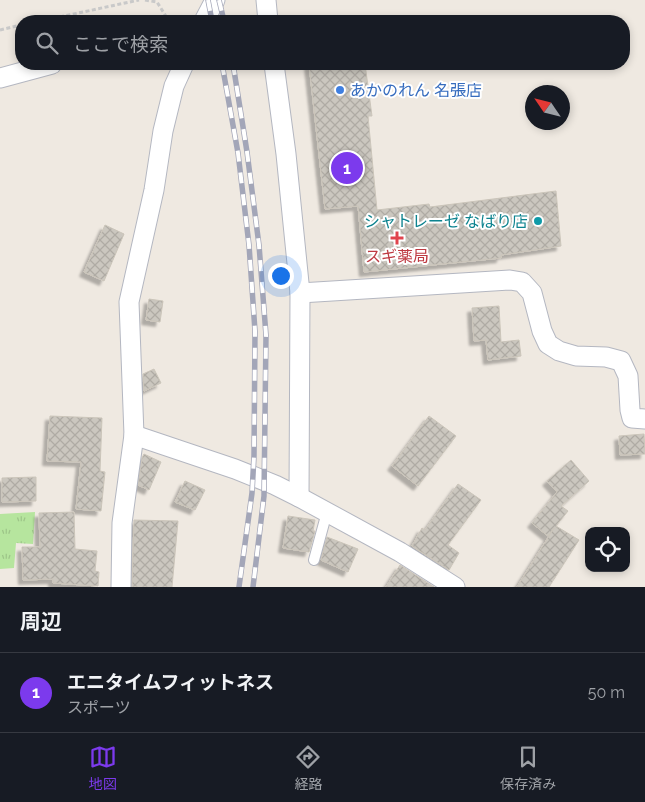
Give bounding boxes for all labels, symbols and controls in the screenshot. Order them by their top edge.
search box [15,15,630,70]
icon: search [33,29,61,57]
text: ここで検索 [73,33,168,55]
place label: あかのれん 名張店 [350,81,482,100]
marker: あかのれん 名張店 [334,84,346,96]
north arrow [525,85,570,130]
pin: 1 [331,149,363,187]
place label: シャトレーゼ なばり店 [364,212,528,231]
marker: シャトレーゼ なばり店 [532,215,544,227]
marker: スギ薬局 [391,232,403,244]
place label: スギ薬局 [365,247,429,266]
your location [268,263,294,289]
map controls [585,527,630,572]
button: locate [585,527,630,572]
text: 周辺 [20,609,62,634]
text: エニタイムフィットネス [67,671,274,693]
text: 1 [32,683,40,702]
text: 50 m [588,683,625,702]
text: スポーツ [67,698,131,717]
tab: 地図 [89,743,117,793]
tab: 経路 [294,743,322,793]
tab: 保存済み [500,743,556,793]

